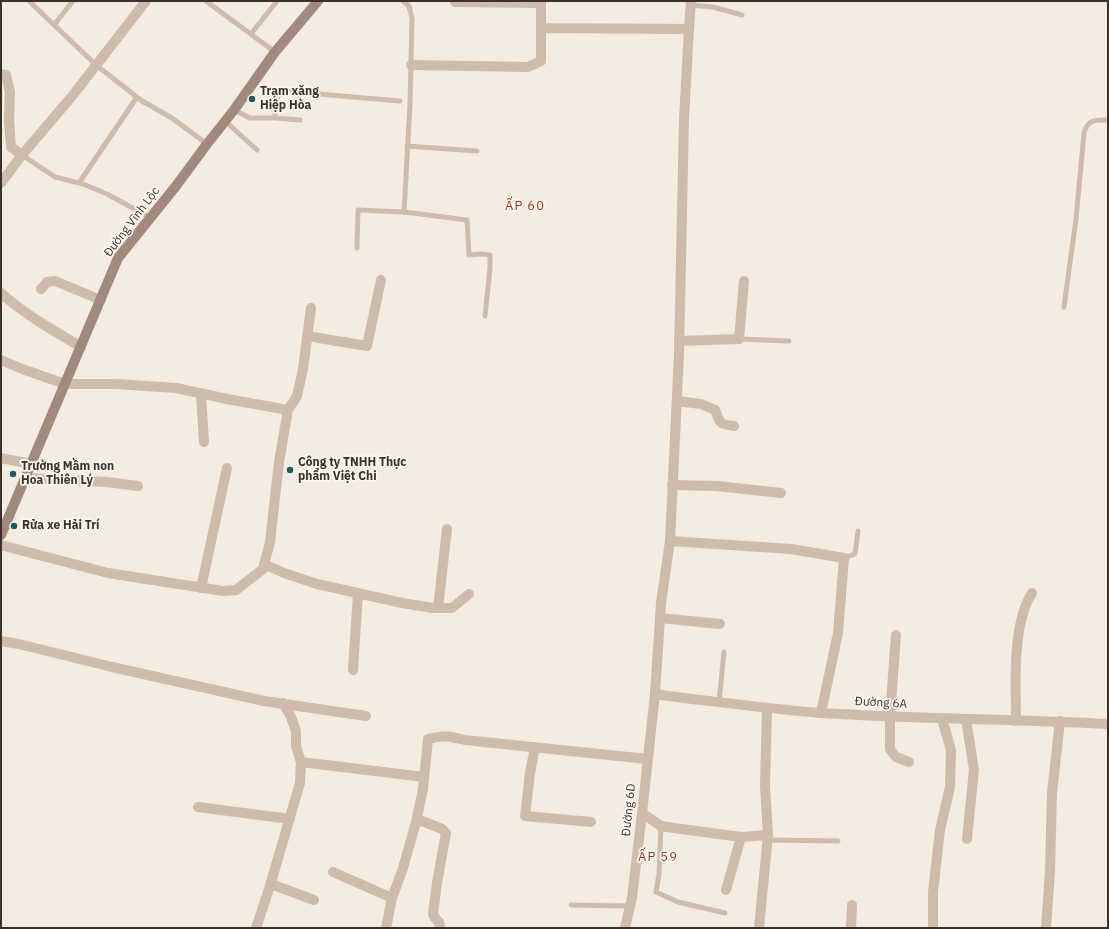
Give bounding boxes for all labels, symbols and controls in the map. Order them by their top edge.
place label: Trạm xăng Hiệp Hòa [260,85,319,113]
marker: Trạm xăng Hiệp Hòa [247,94,257,104]
street label: Đường Vĩnh Lộc [101,184,163,260]
district label: ẤP 60 [505,198,545,214]
place label: Công ty TNHH Thực phẩm Việt Chi [298,456,406,484]
place label: Trường Mầm non Hoa Thiên Lý [21,460,114,488]
marker: Công ty TNHH Thực phẩm Việt Chi [285,465,295,475]
marker: Trường Mầm non Hoa Thiên Lý [8,469,18,479]
place label: Rửa xe Hải Trí [22,519,100,533]
marker: Rửa xe Hải Trí [9,521,19,531]
street label: Đường 6A [854,694,908,712]
street label: Đường 6D [619,783,639,837]
district label: ẤP 59 [638,849,678,865]

